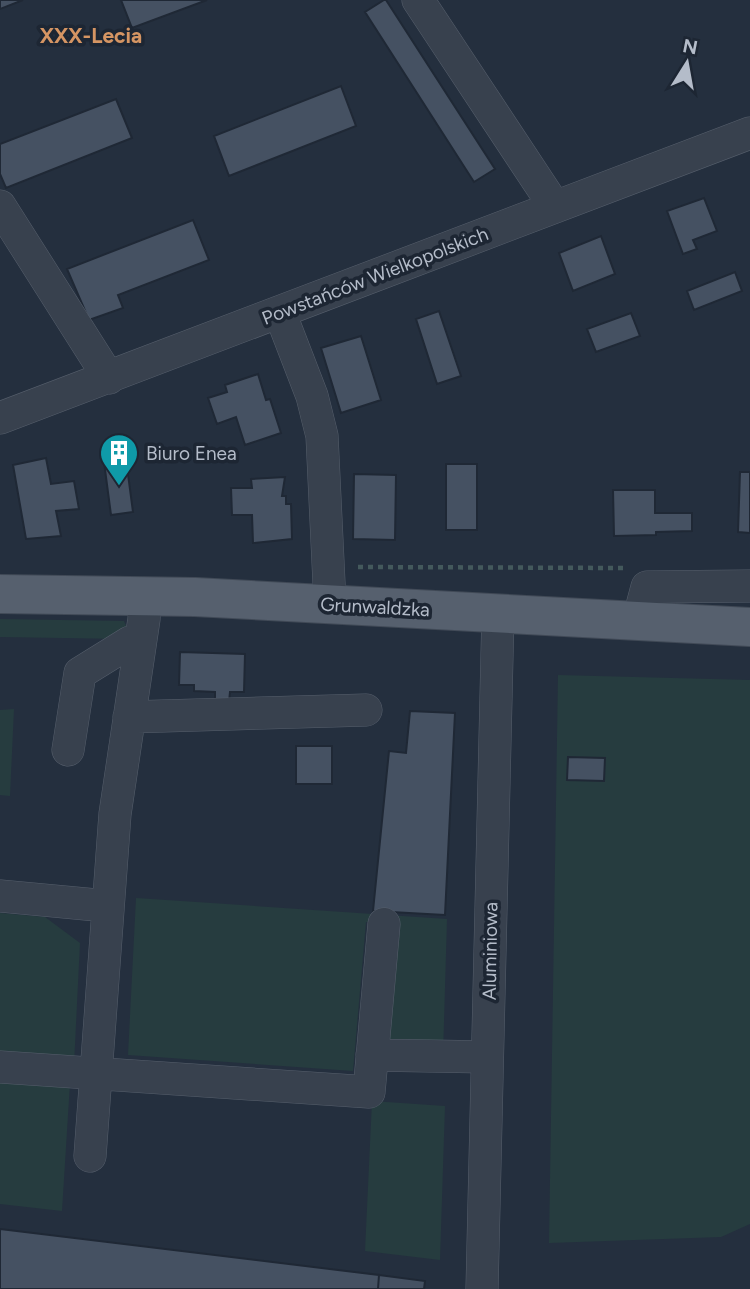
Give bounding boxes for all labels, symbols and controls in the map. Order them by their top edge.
district label: XXX-Lecia [40,23,142,48]
north arrow [652,28,722,98]
text: N [681,34,700,59]
street label: Powstańców Wielkopolskich [259,222,491,330]
building icon: Biuro Enea [98,432,140,487]
place label: Biuro Enea [146,442,237,465]
street label: Grunwaldzka [320,593,430,621]
street label: Aluminiowa [478,902,502,1000]

